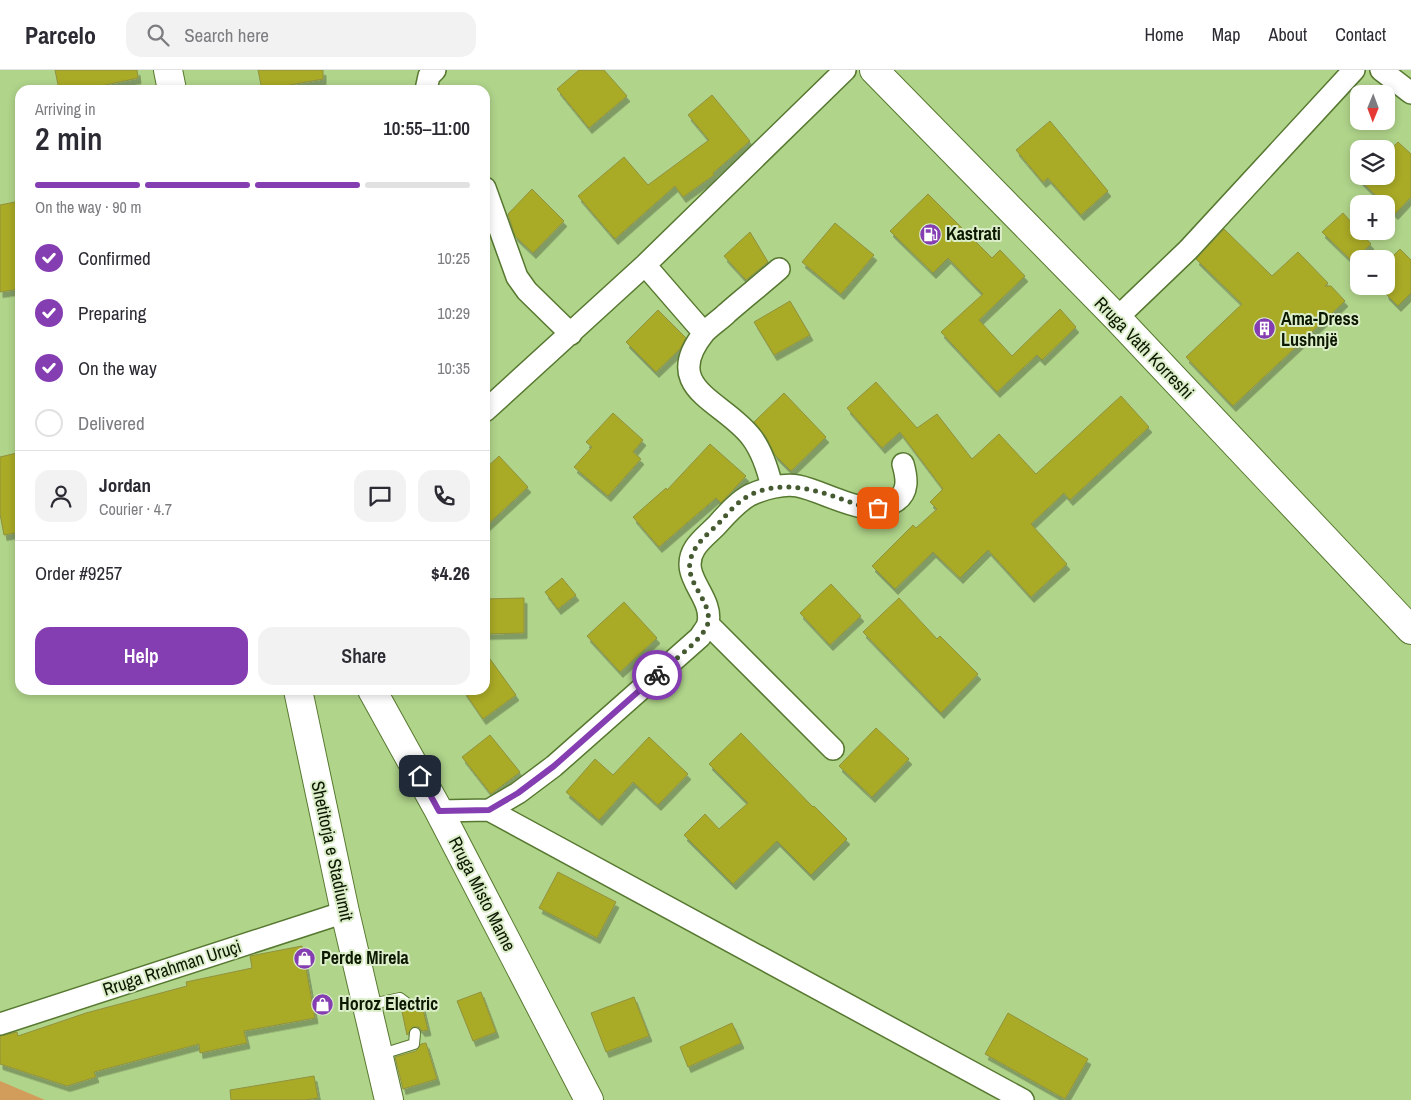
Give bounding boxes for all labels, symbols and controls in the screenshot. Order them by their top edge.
search box [126,12,476,57]
text: Parcelo [25,19,96,51]
icon: search [144,21,172,49]
text: Search here [184,22,269,48]
text: Home [1144,22,1184,47]
text: Map [1212,22,1241,47]
text: About [1269,22,1307,47]
text: Contact [1335,22,1386,47]
north arrow [1350,85,1395,130]
map controls [1350,85,1395,295]
text: Arriving in [35,98,96,120]
text: 10:55–11:00 [383,115,470,141]
text: 2 min [35,117,103,160]
button: layers [1350,140,1395,185]
button: + [1350,195,1395,240]
text: On the way · 90 m [35,196,141,218]
place label: Kastrati [946,221,1001,246]
fuel station icon: Kastrati [918,222,942,246]
icon: check [35,244,63,272]
text: Confirmed [78,245,151,271]
text: 10:25 [437,247,470,269]
button: − [1350,250,1395,295]
street label: Rruga Vath Korreshi [1089,291,1200,404]
icon: check [35,299,63,327]
text: Preparing [78,300,146,326]
text: 10:29 [437,302,470,324]
place label: Ama-Dress Lushnjë [1281,306,1359,352]
building icon: Ama-Dress Lushnjë [1253,317,1277,341]
icon: check [35,354,63,382]
text: On the way [78,355,157,381]
text: 10:35 [437,357,470,379]
text: Delivered [78,410,145,436]
button: person [35,470,87,522]
button: chat [354,470,406,522]
button: phone [418,470,470,522]
text: Jordan [99,472,151,498]
pin [857,487,899,529]
icon: bag [864,494,892,522]
text: Courier · 4.7 [99,498,172,520]
text: Order #9257 [35,560,122,586]
text: $4.26 [431,560,470,586]
button: Help [35,627,248,685]
button: Share [258,627,470,685]
courier [632,650,682,700]
icon: bike [643,661,671,689]
pin [399,755,441,797]
icon: home [406,762,434,790]
street label: Shetitorja e Stadiumit [305,778,360,923]
street label: Rruga Misto Mame [443,832,522,955]
street label: Rruga Rrahman Uruçi [99,933,244,1002]
place label: Perde Mirela [321,945,410,970]
shop icon: Perde Mirela [293,946,317,970]
place label: Horoz Electric [339,991,438,1016]
shop icon: Horoz Electric [311,992,335,1016]

